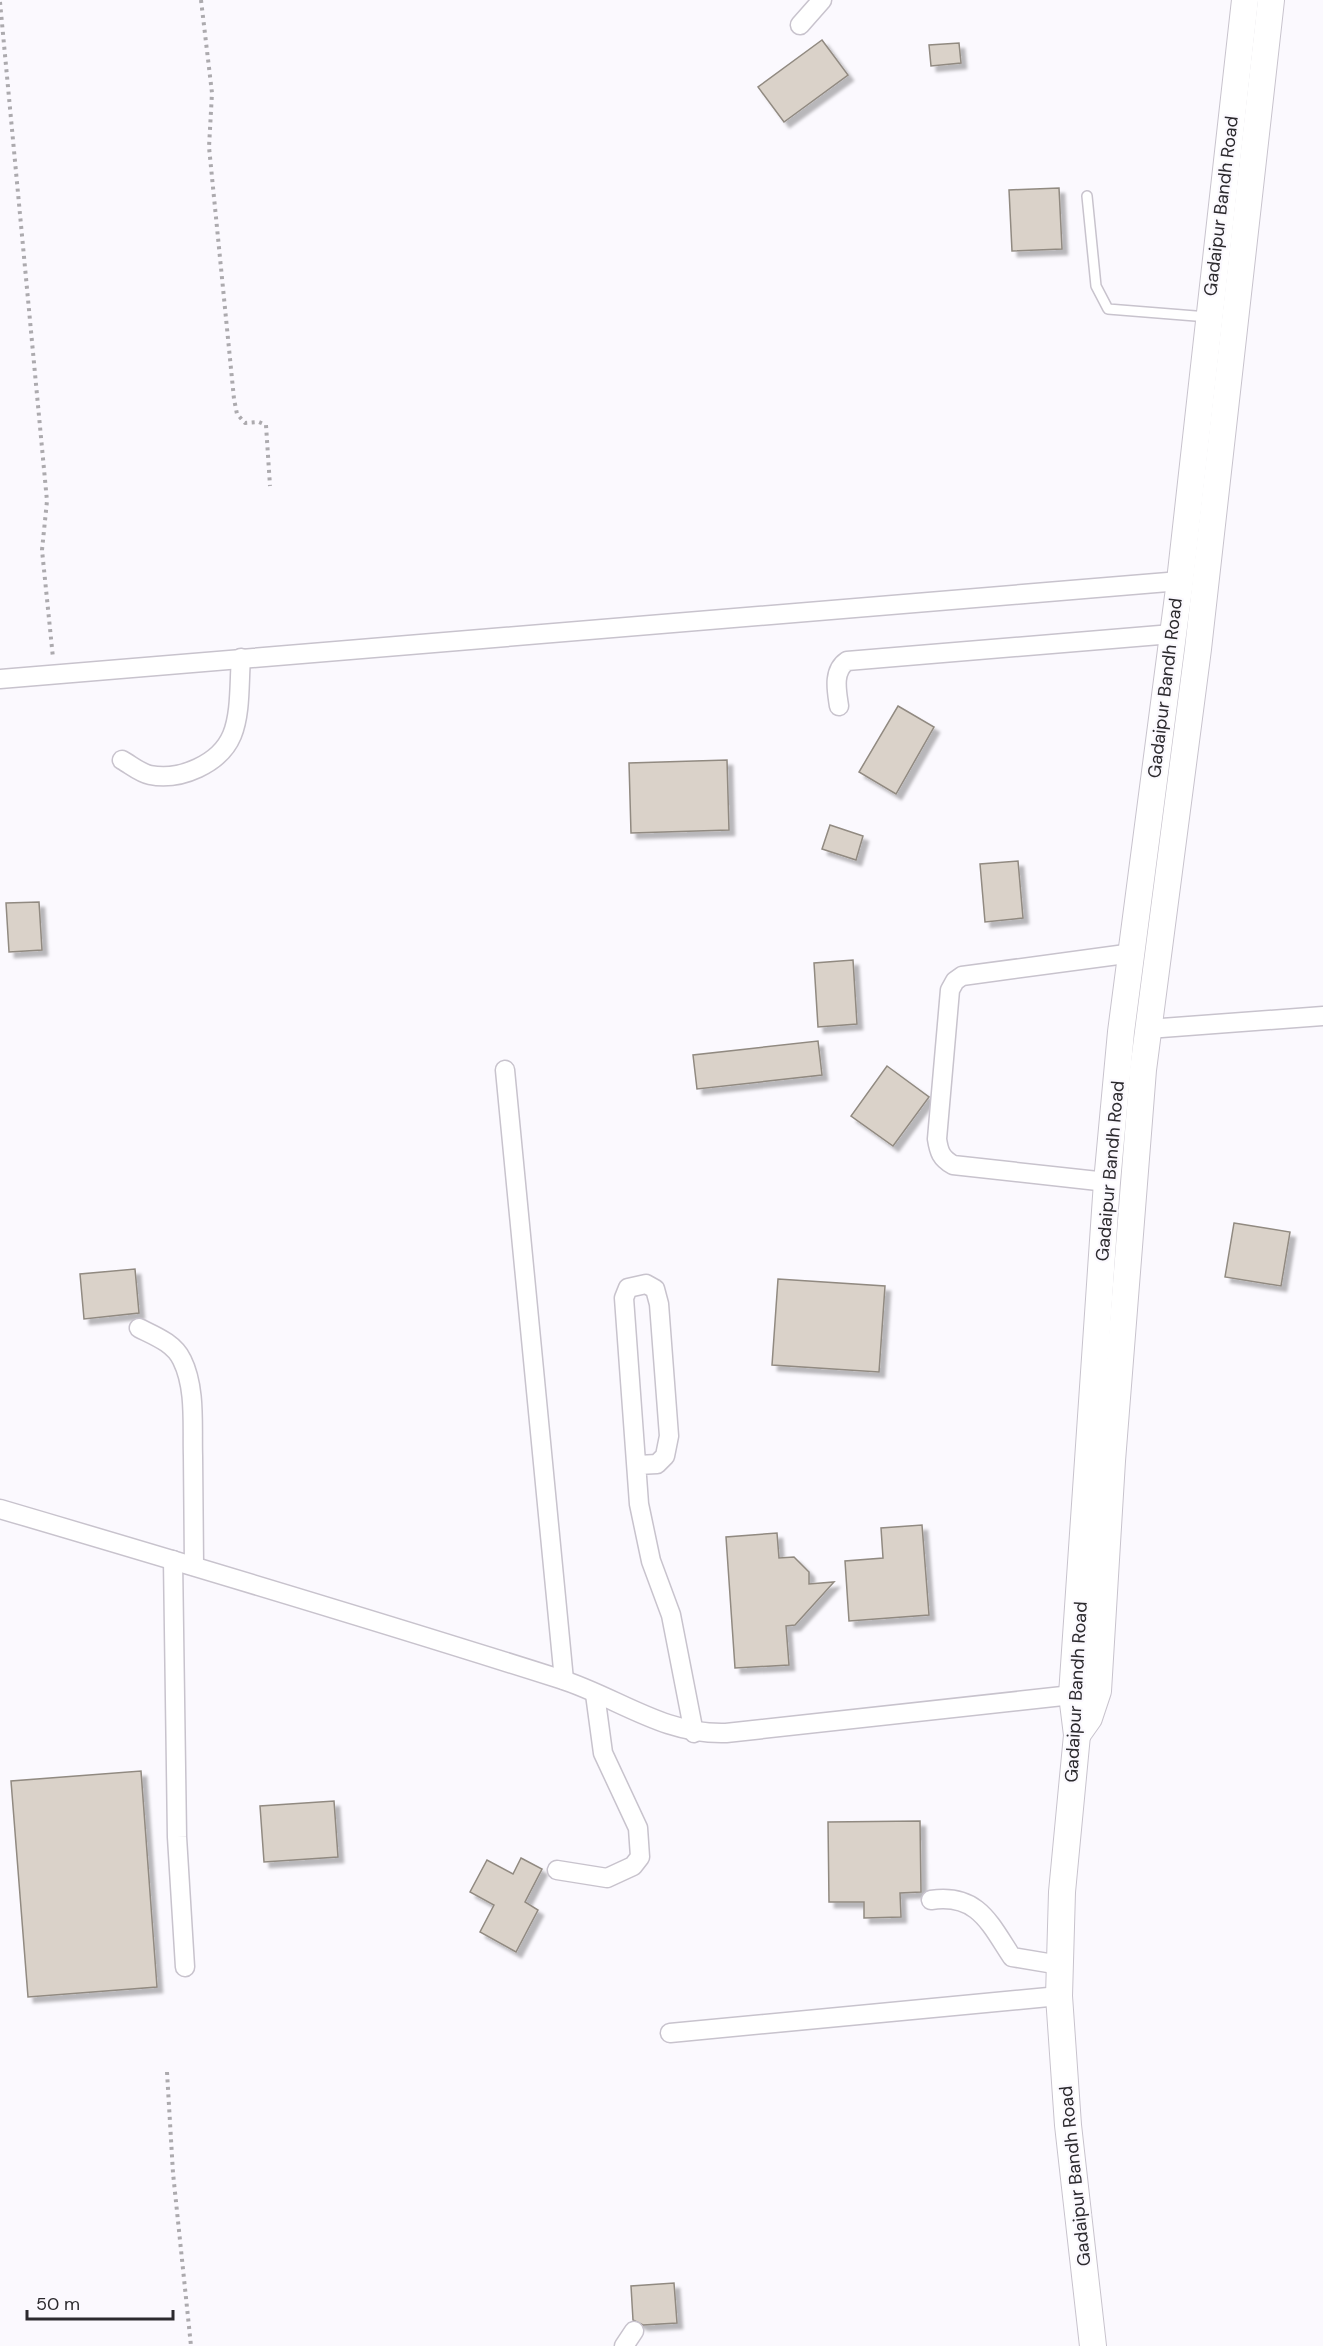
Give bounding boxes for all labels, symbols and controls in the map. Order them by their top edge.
street label: Gadaipur Bandh Road [1198,115,1244,297]
street label: Gadaipur Bandh Road [1142,597,1188,779]
street label: Gadaipur Bandh Road [1090,1080,1130,1262]
street label: Gadaipur Bandh Road [1059,1601,1093,1783]
street label: Gadaipur Bandh Road [1054,2085,1096,2267]
scale bar [27,2283,172,2321]
text: 50 m [36,2292,80,2316]

